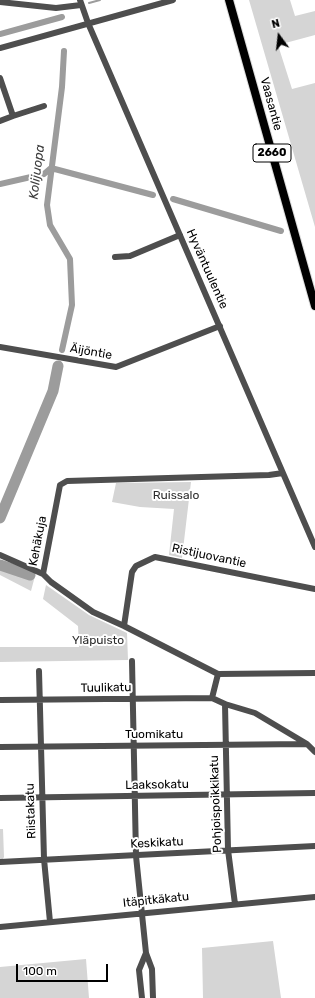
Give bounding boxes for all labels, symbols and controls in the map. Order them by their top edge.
north arrow [259,16,299,56]
text: N [270,17,281,31]
street label: Vaasantie [257,76,285,132]
water label: Kolijuopa [26,144,48,200]
road number: 2660 [253,144,291,162]
street label: Hyväntuulentie [183,227,231,311]
street label: Äijöntie [69,341,113,363]
park label: Ruissalo [153,489,199,503]
street label: Kehäkuja [26,515,50,567]
street label: Ristijuovantie [170,541,248,571]
park label: Yläpuisto [72,634,124,648]
street label: Tuulikatu [80,680,132,696]
street label: Tuomikatu [125,728,183,742]
street label: Pohjoispoikkikatu [207,755,225,853]
street label: Laaksokatu [125,777,189,793]
street label: Riistakatu [23,783,39,839]
street label: Keskikatu [130,834,184,852]
street label: Itäpitkäkatu [122,889,190,911]
scale bar [18,956,110,982]
text: 100 m [23,964,57,978]

